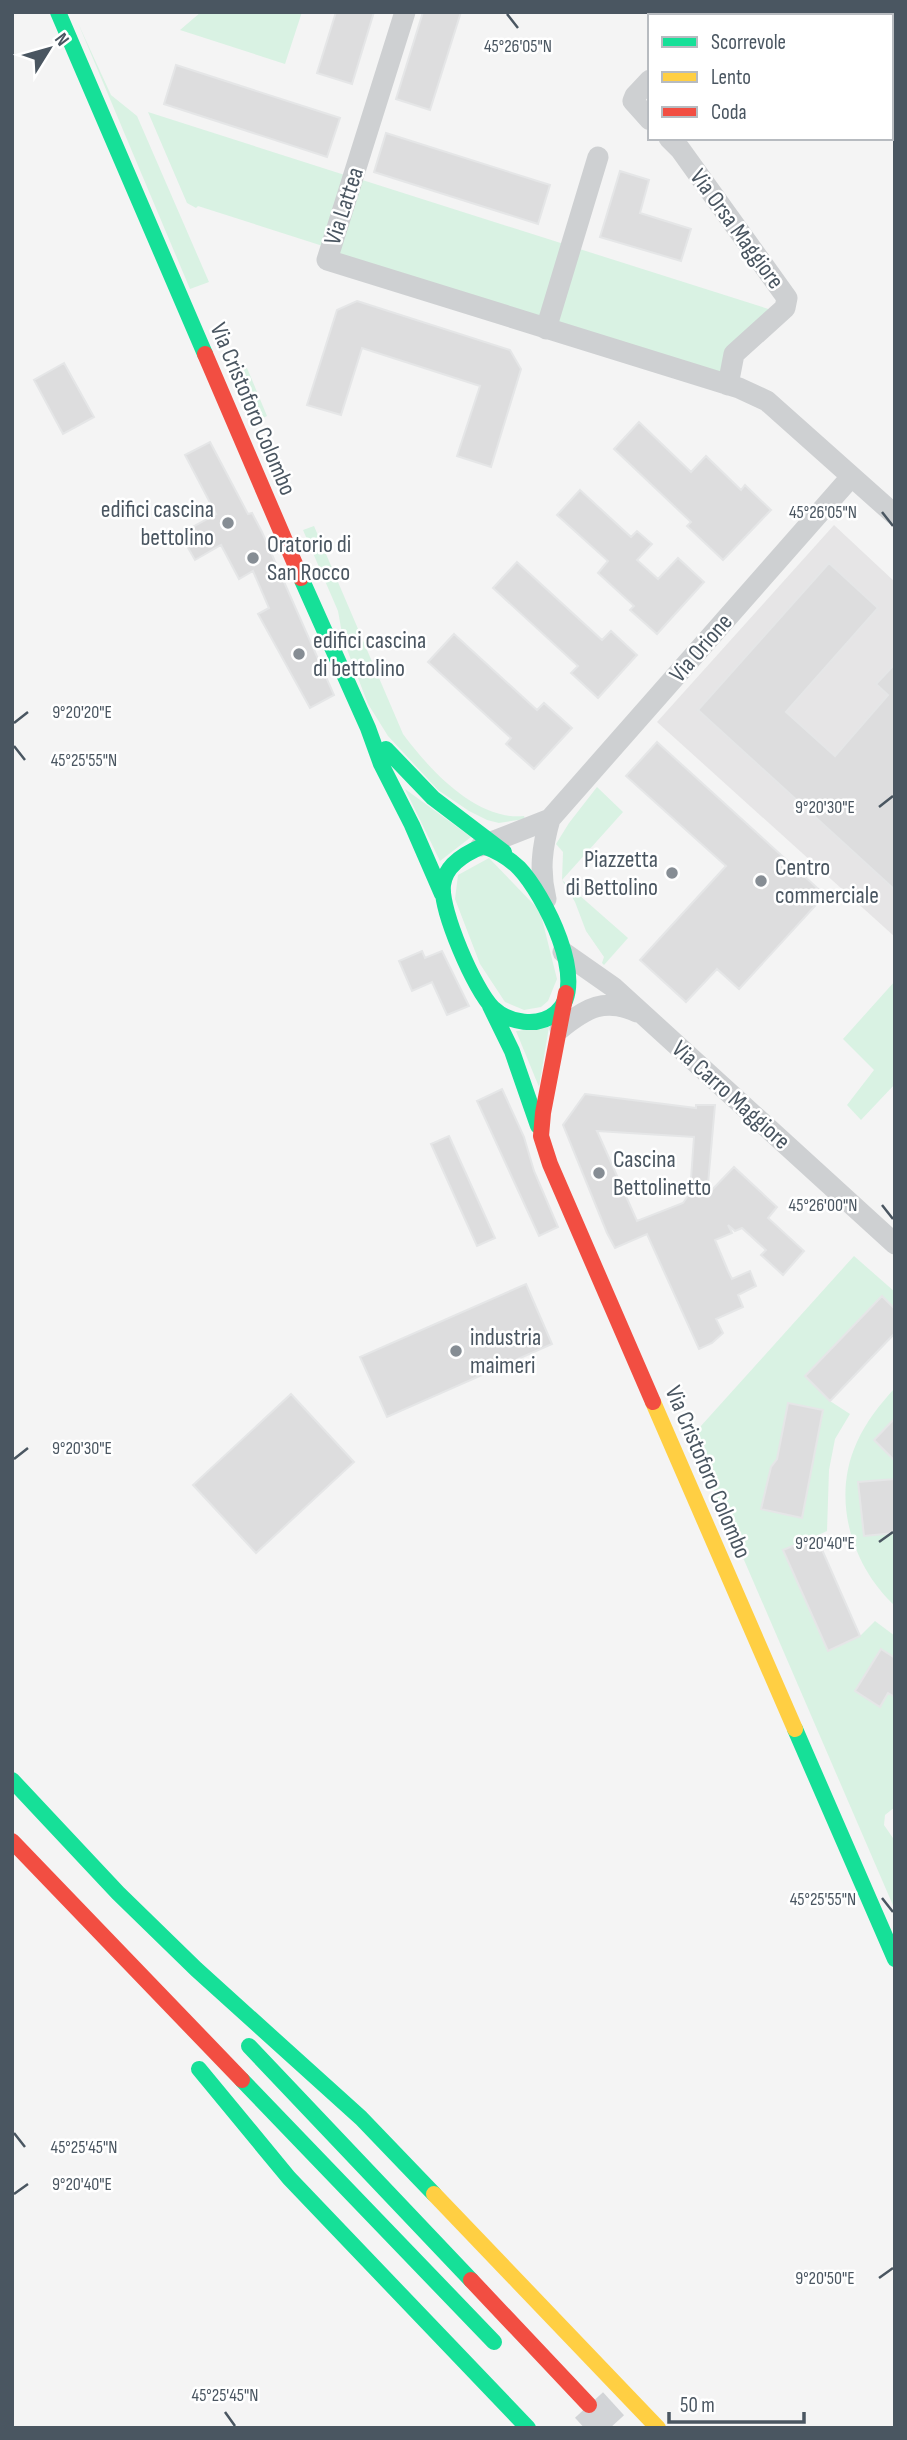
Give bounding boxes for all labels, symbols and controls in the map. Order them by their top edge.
north arrow [14,14,84,84]
legend [648,14,893,140]
text: N [49,29,74,51]
text: Scorrevole [711,30,786,55]
text: 45°26'05"N [484,36,552,57]
text: Lento [711,65,751,90]
text: Coda [711,100,747,125]
street label: Via Orsa Maggiore [684,163,790,295]
street label: Via Lattea [318,164,370,248]
street label: Via Cristoforo Colombo [204,318,302,500]
place label: edifici cascina bettolino [101,495,214,552]
text: 45°26'05"N [789,502,857,523]
marker: edifici cascina bettolino [220,515,236,531]
place label: Oratorio di San Rocco [267,530,351,587]
marker: Oratorio di San Rocco [245,550,261,566]
street label: Via Orione [663,608,739,688]
place label: edifici cascina di bettolino [313,626,426,683]
marker: edifici cascina di bettolino [291,646,307,662]
text: 9°20'20"E [52,702,112,723]
text: 45°25'55"N [51,750,117,771]
text: 9°20'30"E [795,797,855,818]
place label: Piazzetta di Bettolino [565,845,658,902]
place label: Centro commerciale [775,853,879,910]
marker: Piazzetta di Bettolino [664,865,680,881]
marker: Centro commerciale [753,873,769,889]
street label: Via Carro Maggiore [666,1034,796,1156]
place label: Cascina Bettolinetto [613,1145,711,1202]
marker: Cascina Bettolinetto [591,1165,607,1181]
text: 45°26'00"N [789,1195,857,1216]
place label: industria maimeri [470,1323,541,1380]
marker: industria maimeri [448,1343,464,1359]
street label: Via Cristoforo Colombo [659,1381,757,1563]
text: 9°20'30"E [52,1438,112,1459]
text: 9°20'40"E [795,1533,855,1554]
text: 45°25'55"N [790,1889,856,1910]
text: 45°25'45"N [51,2137,117,2158]
text: 9°20'40"E [52,2174,112,2195]
text: 9°20'50"E [795,2268,855,2289]
scale bar [669,2380,804,2424]
text: 45°25'45"N [192,2385,258,2406]
text: 50 m [680,2393,715,2418]

